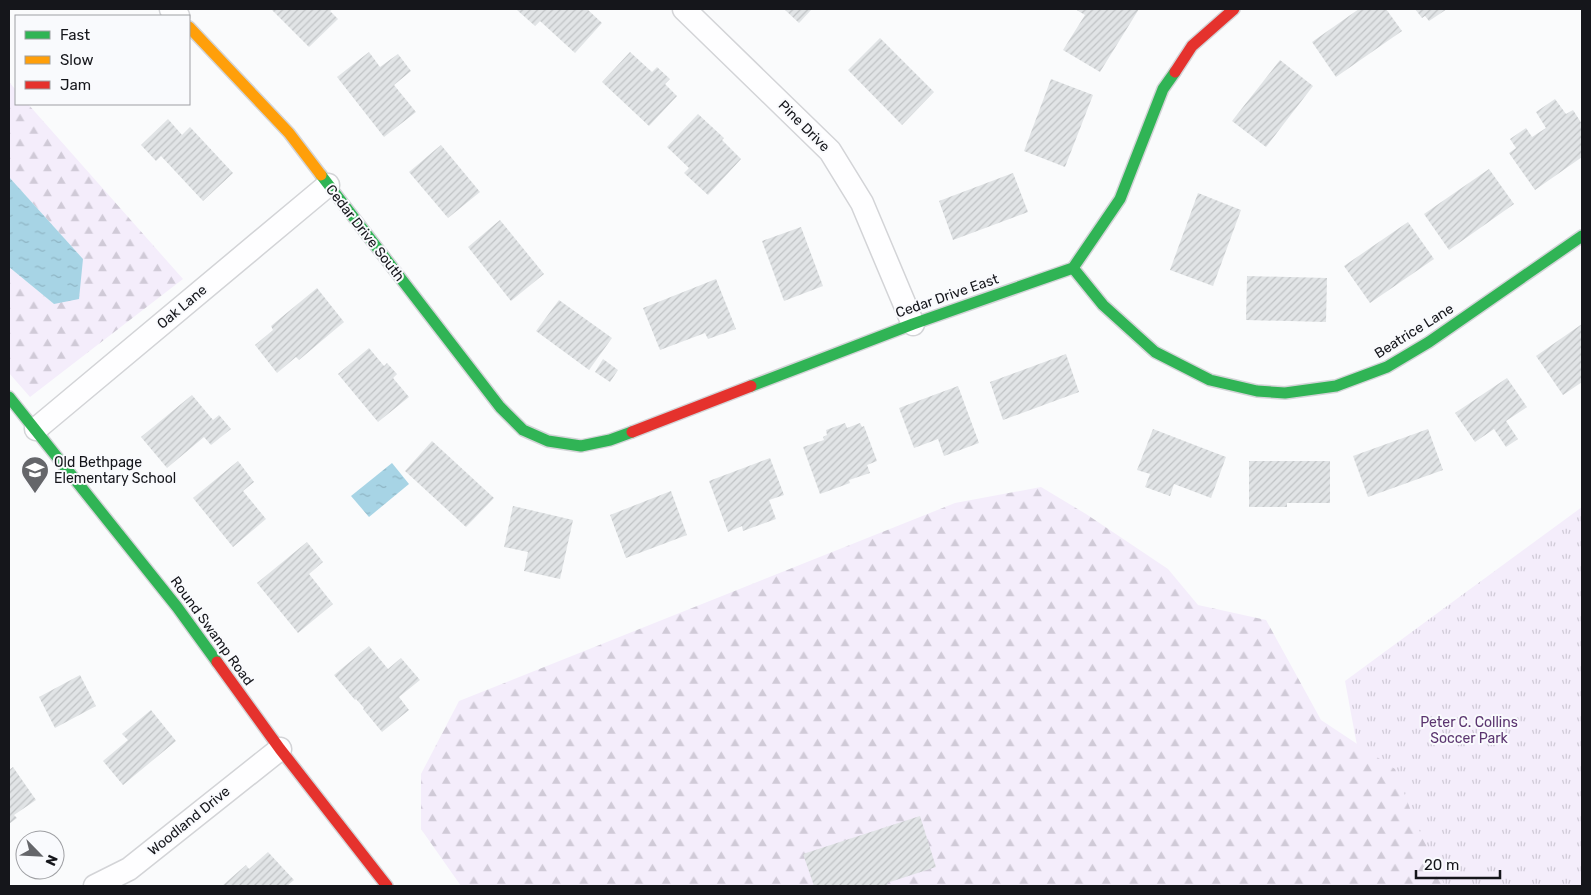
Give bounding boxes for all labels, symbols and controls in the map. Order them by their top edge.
legend [15,15,190,105]
text: Fast [60,26,90,44]
text: Slow [60,51,93,69]
text: Jam [60,76,91,94]
street label: Pine Drive [775,97,833,155]
street label: Cedar Drive South [322,181,408,285]
street label: Cedar Drive East [893,270,1001,322]
street label: Oak Lane [154,281,210,333]
street label: Beatrice Lane [1371,300,1457,362]
place label: Old Bethpage Elementary School [54,454,176,487]
school or university icon: Old Bethpage Elementary School [20,455,50,494]
street label: Round Swamp Road [167,573,257,689]
park label: Peter C. Collins Soccer Park [1420,714,1518,747]
street label: Woodland Drive [145,783,233,859]
north arrow [15,830,65,880]
scale bar [1416,848,1500,880]
text: N [42,852,61,868]
text: 20 m [1424,856,1459,874]

